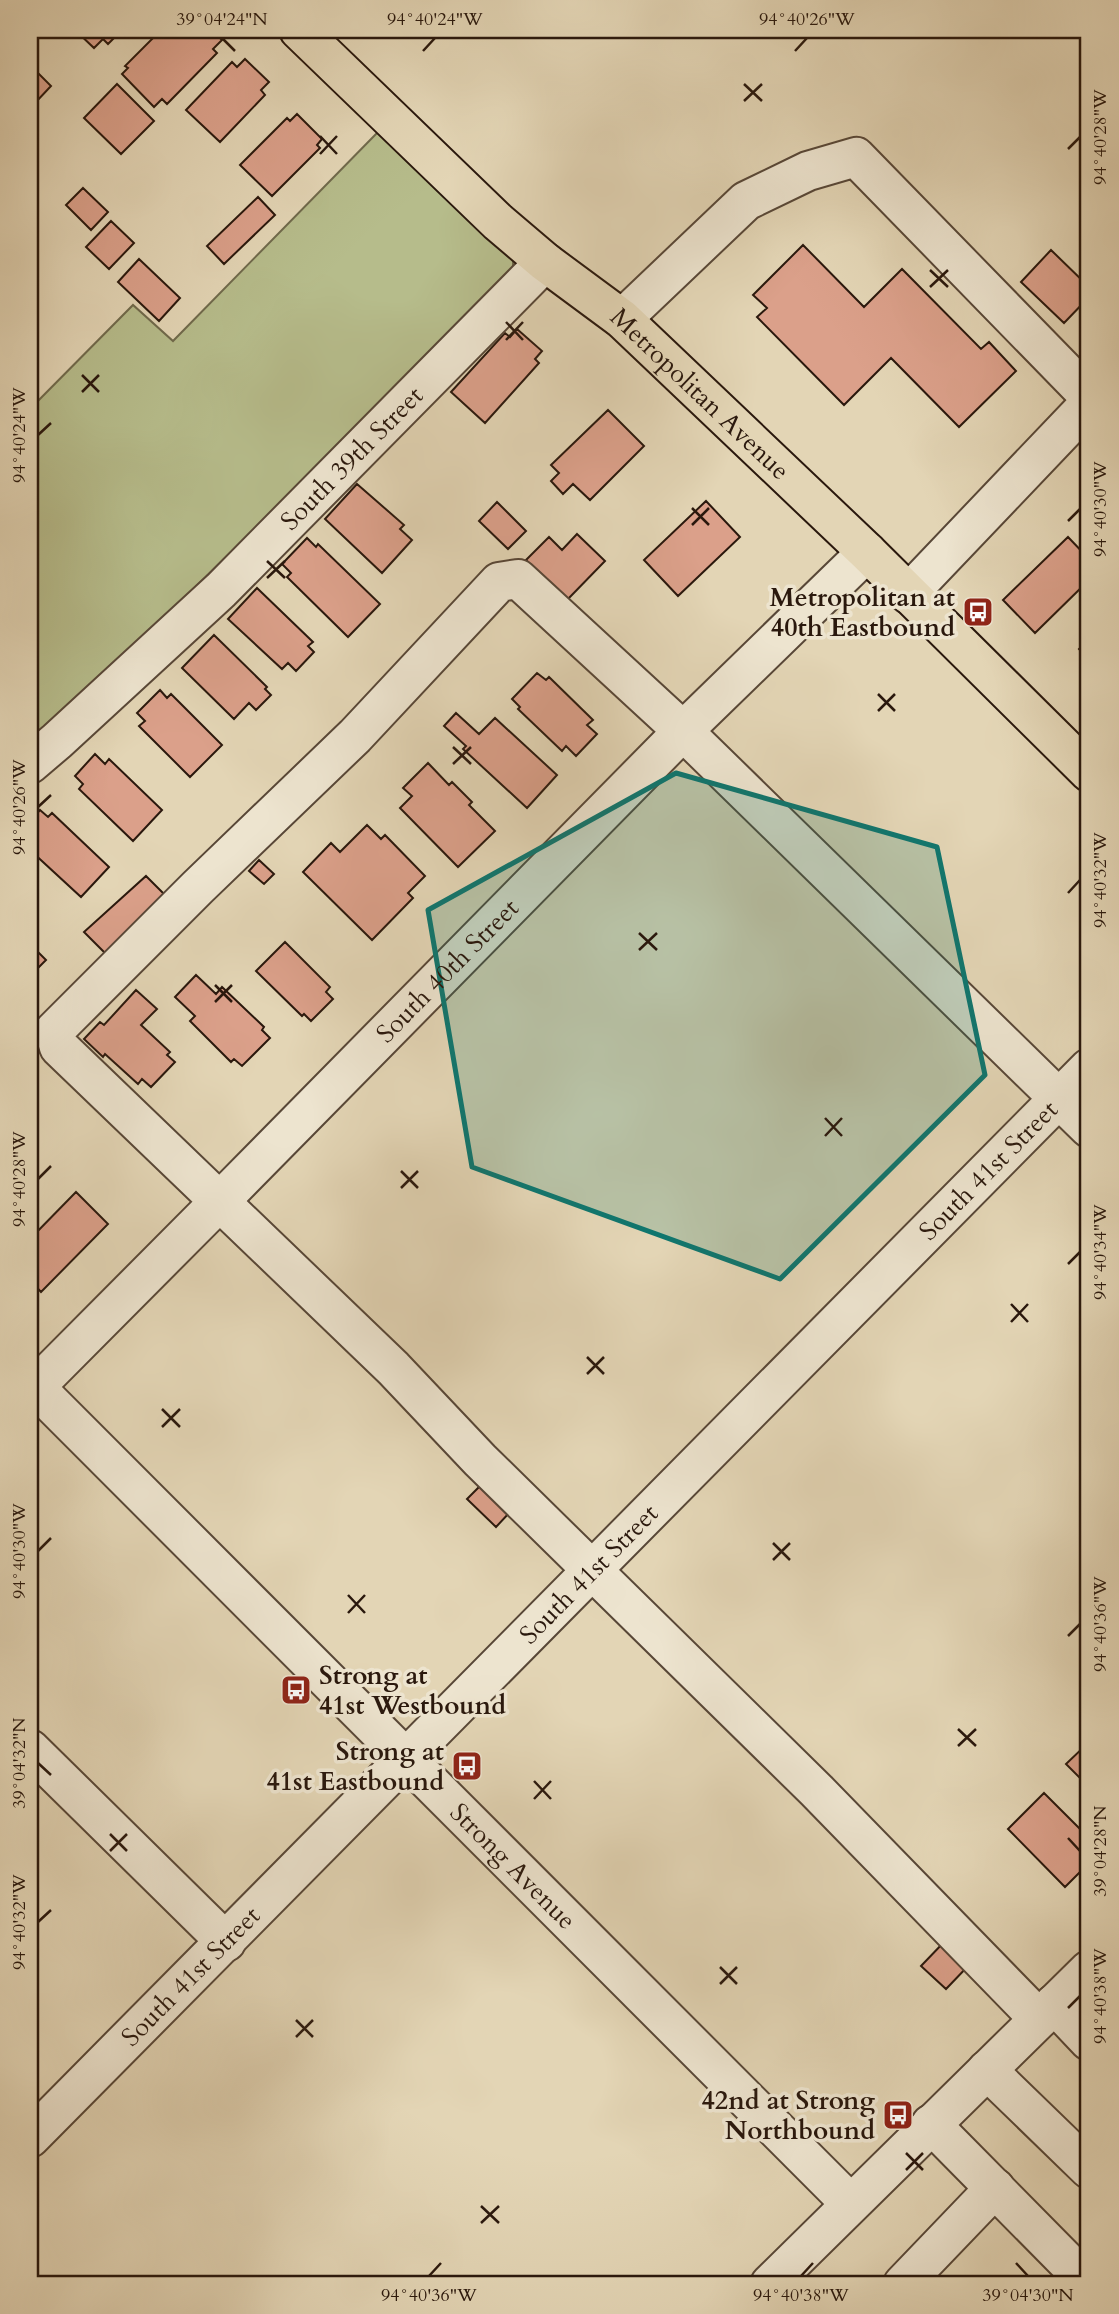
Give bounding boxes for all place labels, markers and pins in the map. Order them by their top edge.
place label: Metropolitan at 40th Eastbound [770,580,955,645]
bus stop icon: Metropolitan at 40th Eastbound [961,595,995,629]
place label: Strong at 41st Westbound [319,1658,506,1723]
bus stop icon: Strong at 41st Westbound [279,1673,313,1707]
place label: Strong at 41st Eastbound [266,1734,444,1799]
bus stop icon: Strong at 41st Eastbound [450,1749,484,1783]
place label: 42nd at Strong Northbound [702,2083,875,2148]
bus stop icon: 42nd at Strong Northbound [881,2098,915,2132]

